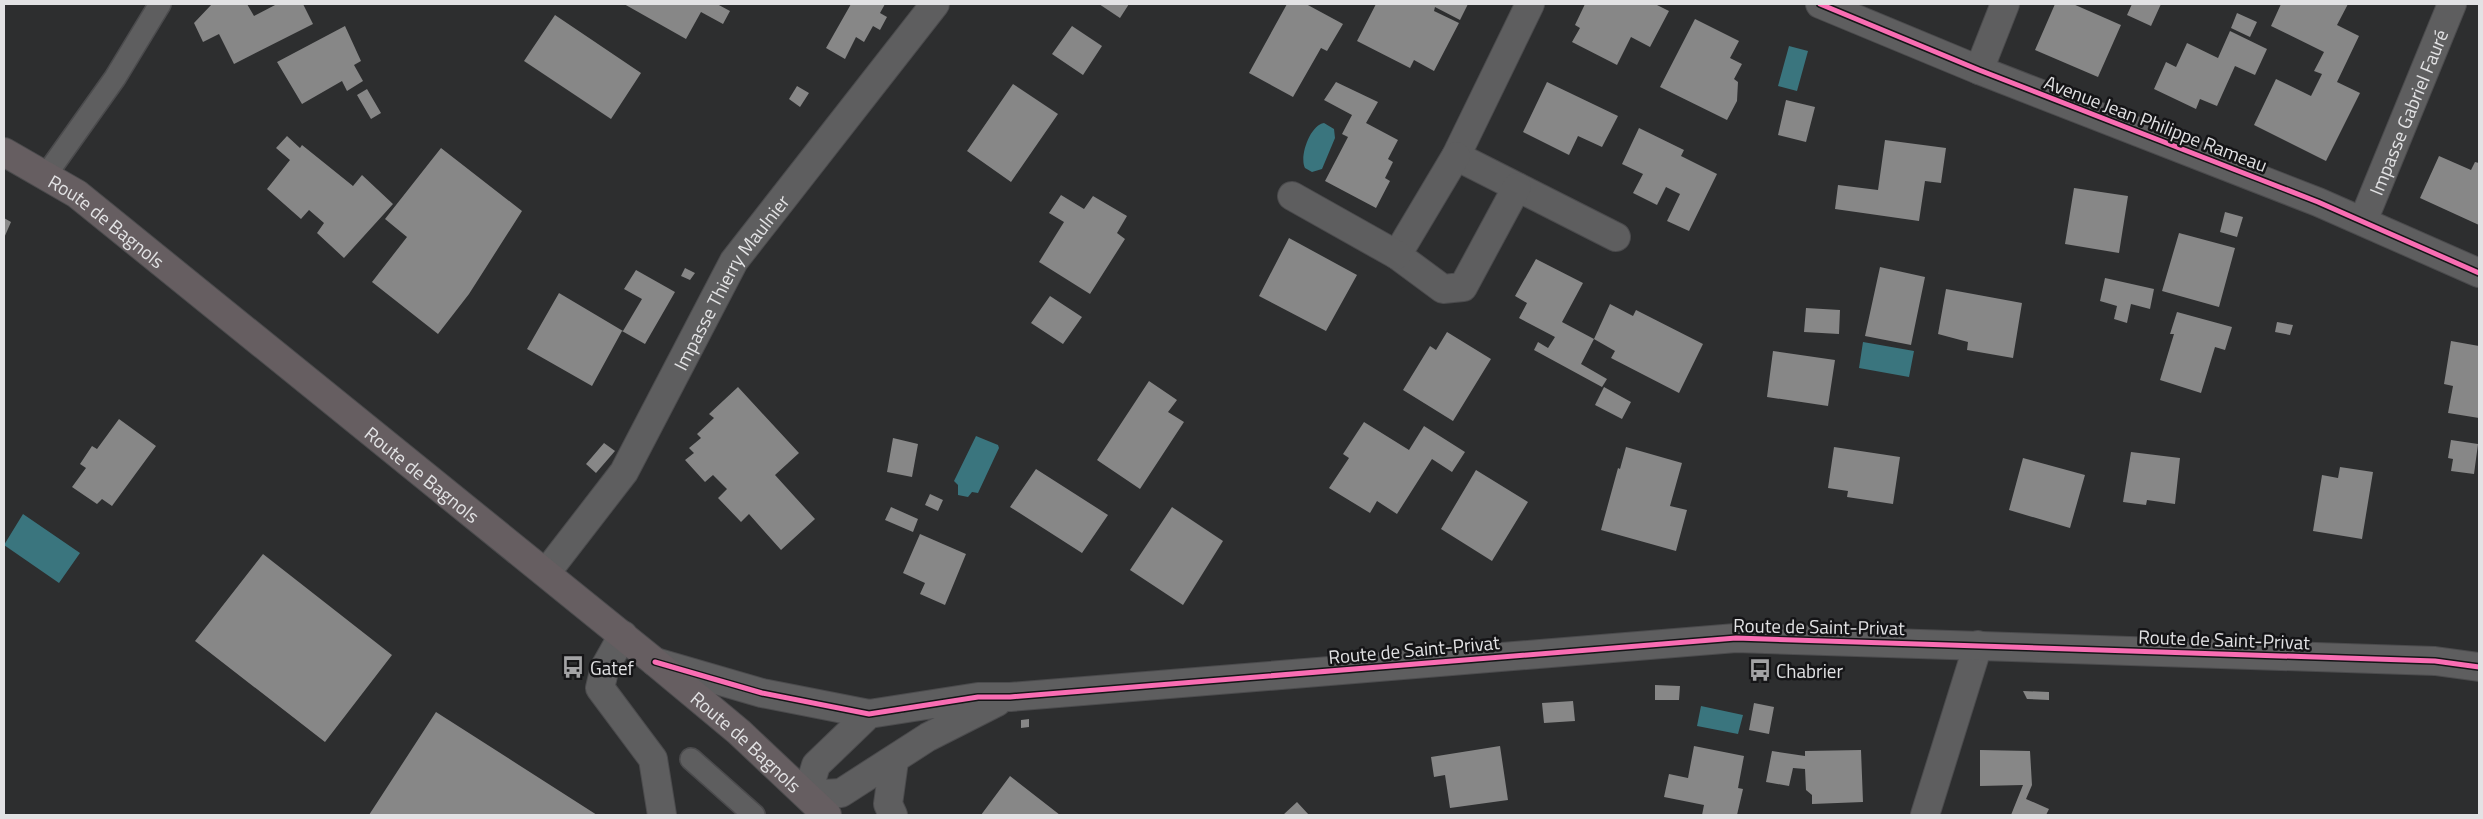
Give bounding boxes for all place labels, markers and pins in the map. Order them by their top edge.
place label: Gatef [590,653,634,682]
bus stop icon: Gatef [560,654,586,680]
place label: Chabrier [1776,656,1843,685]
bus stop icon: Chabrier [1747,657,1773,683]

